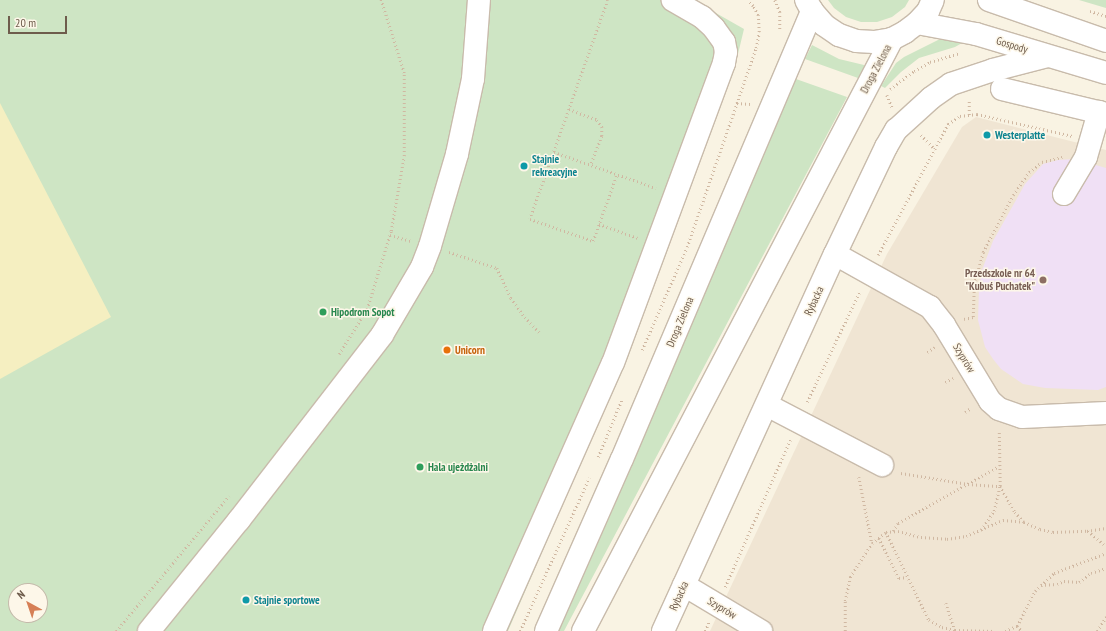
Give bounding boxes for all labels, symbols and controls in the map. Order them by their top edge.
scale bar [10,8,69,34]
text: 20 m [15,15,36,30]
street label: Gospody [995,34,1029,56]
street label: Droga Zielona [858,42,894,96]
place label: Westerplatte [995,128,1045,142]
marker: Westerplatte [982,130,992,140]
place label: Stajnie rekreacyjne [532,153,577,179]
marker: Stajnie rekreacyjne [519,161,529,171]
place label: Przedszkole nr 64 "Kubuś Puchatek" [965,267,1035,293]
marker: Przedszkole nr 64 "Kubuś Puchatek" [1038,275,1048,285]
street label: Rybacka [801,284,827,318]
street label: Droga Zielona [664,295,696,349]
place label: Hipodrom Sopot [331,305,394,319]
marker: Hipodrom Sopot [318,307,328,317]
street label: Szyprów [950,341,978,375]
place label: Unicorn [455,343,485,357]
marker: Unicorn [442,345,452,355]
place label: Hala ujeżdżalni [428,460,488,474]
marker: Hala ujeżdżalni [415,462,425,472]
street label: Rybacka [667,579,691,613]
north arrow [8,583,48,623]
text: N [14,587,28,602]
place label: Stajnie sportowe [254,593,320,607]
street label: Szyprów [705,594,739,622]
marker: Stajnie sportowe [241,595,251,605]

